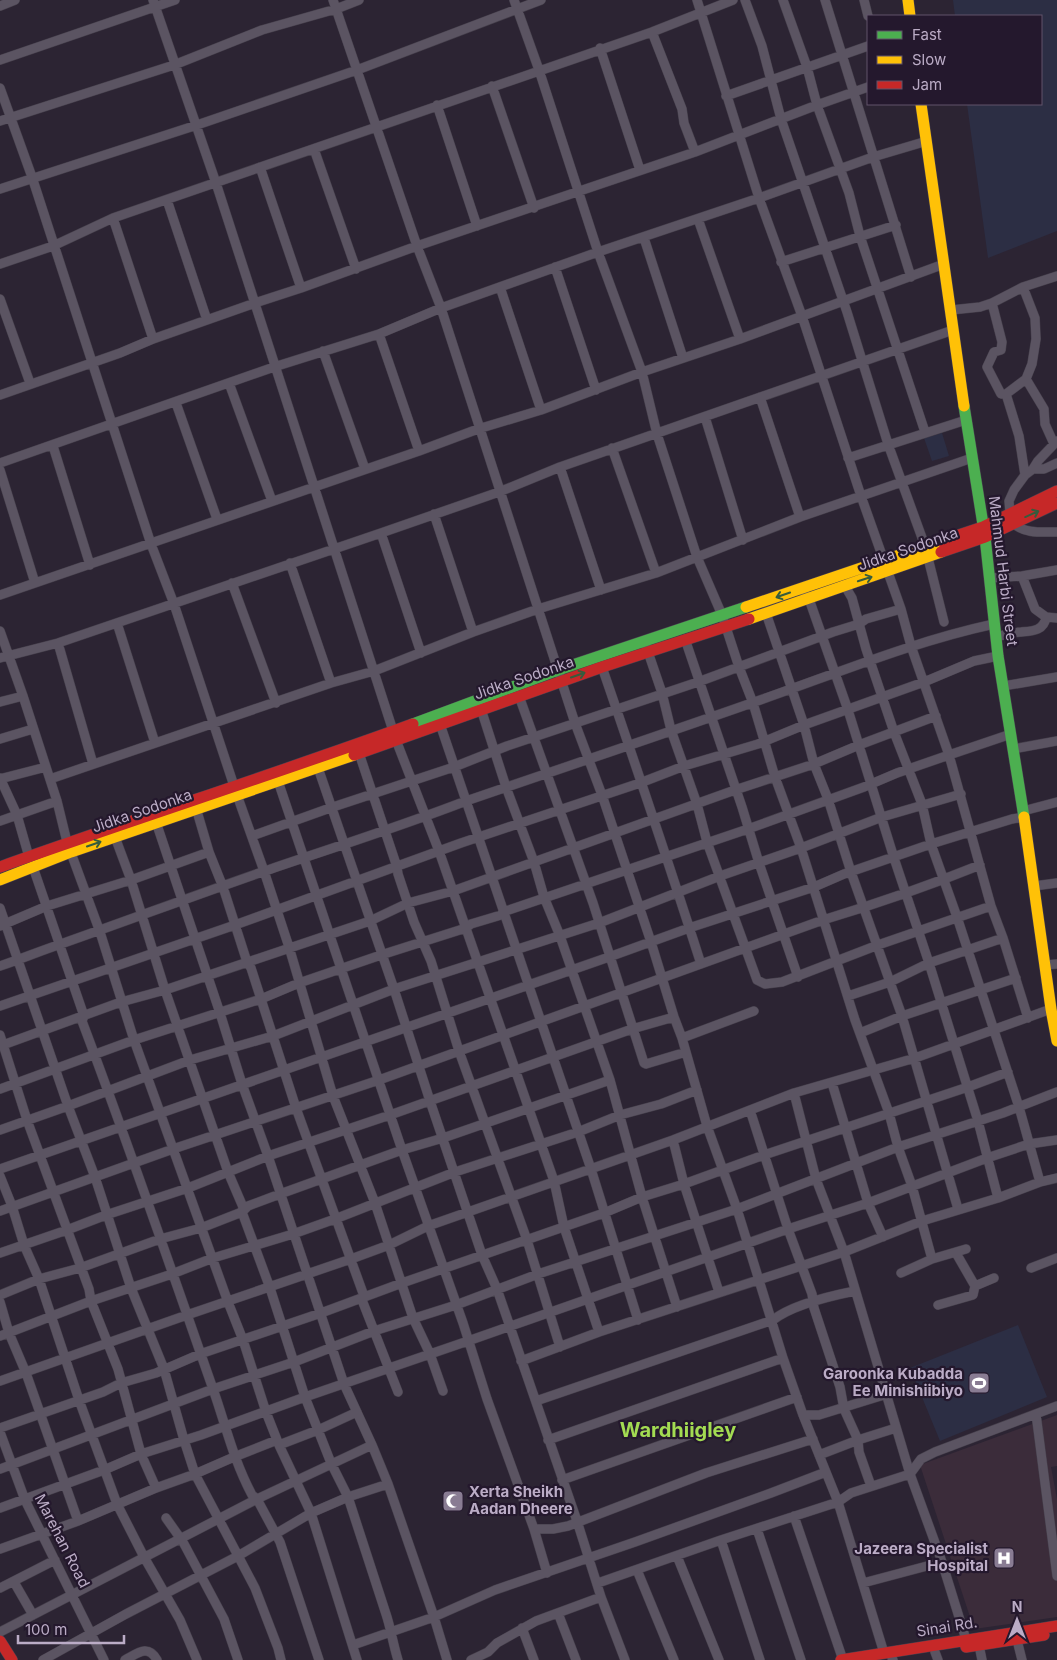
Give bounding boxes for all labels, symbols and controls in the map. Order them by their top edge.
legend [867,15,1042,105]
text: Fast [912,25,942,44]
text: Slow [912,50,946,69]
text: Jam [912,75,942,94]
street label: Mahmud Harbi Street [985,495,1022,647]
one-way arrow [1024,508,1039,518]
street label: Jidka Sodonka [855,523,960,575]
one-way arrow [857,574,873,584]
one-way arrow [776,591,791,600]
street label: Jidka Sodonka [471,652,576,704]
one-way arrow [570,670,586,679]
street label: Jidka Sodonka [89,785,194,837]
one-way arrow [86,839,102,848]
place label: Garoonka Kubadda Ee Minishiibiyo [823,1364,963,1400]
sports icon: Garoonka Kubadda Ee Minishiibiyo [967,1371,991,1395]
district label: Wardhiigley [620,1418,736,1442]
place label: Xerta Sheikh Aadan Dheere [469,1482,573,1518]
mosque icon: Xerta Sheikh Aadan Dheere [441,1489,465,1513]
street label: Marehan Road [31,1491,94,1591]
place label: Jazeera Specialist Hospital [854,1539,989,1575]
hospital icon: Jazeera Specialist Hospital [992,1546,1016,1570]
north arrow [992,1595,1042,1645]
text: N [1012,1598,1022,1615]
scale bar [18,1612,124,1644]
street label: Sinai Rd. [915,1612,979,1641]
text: 100 m [25,1620,67,1639]

